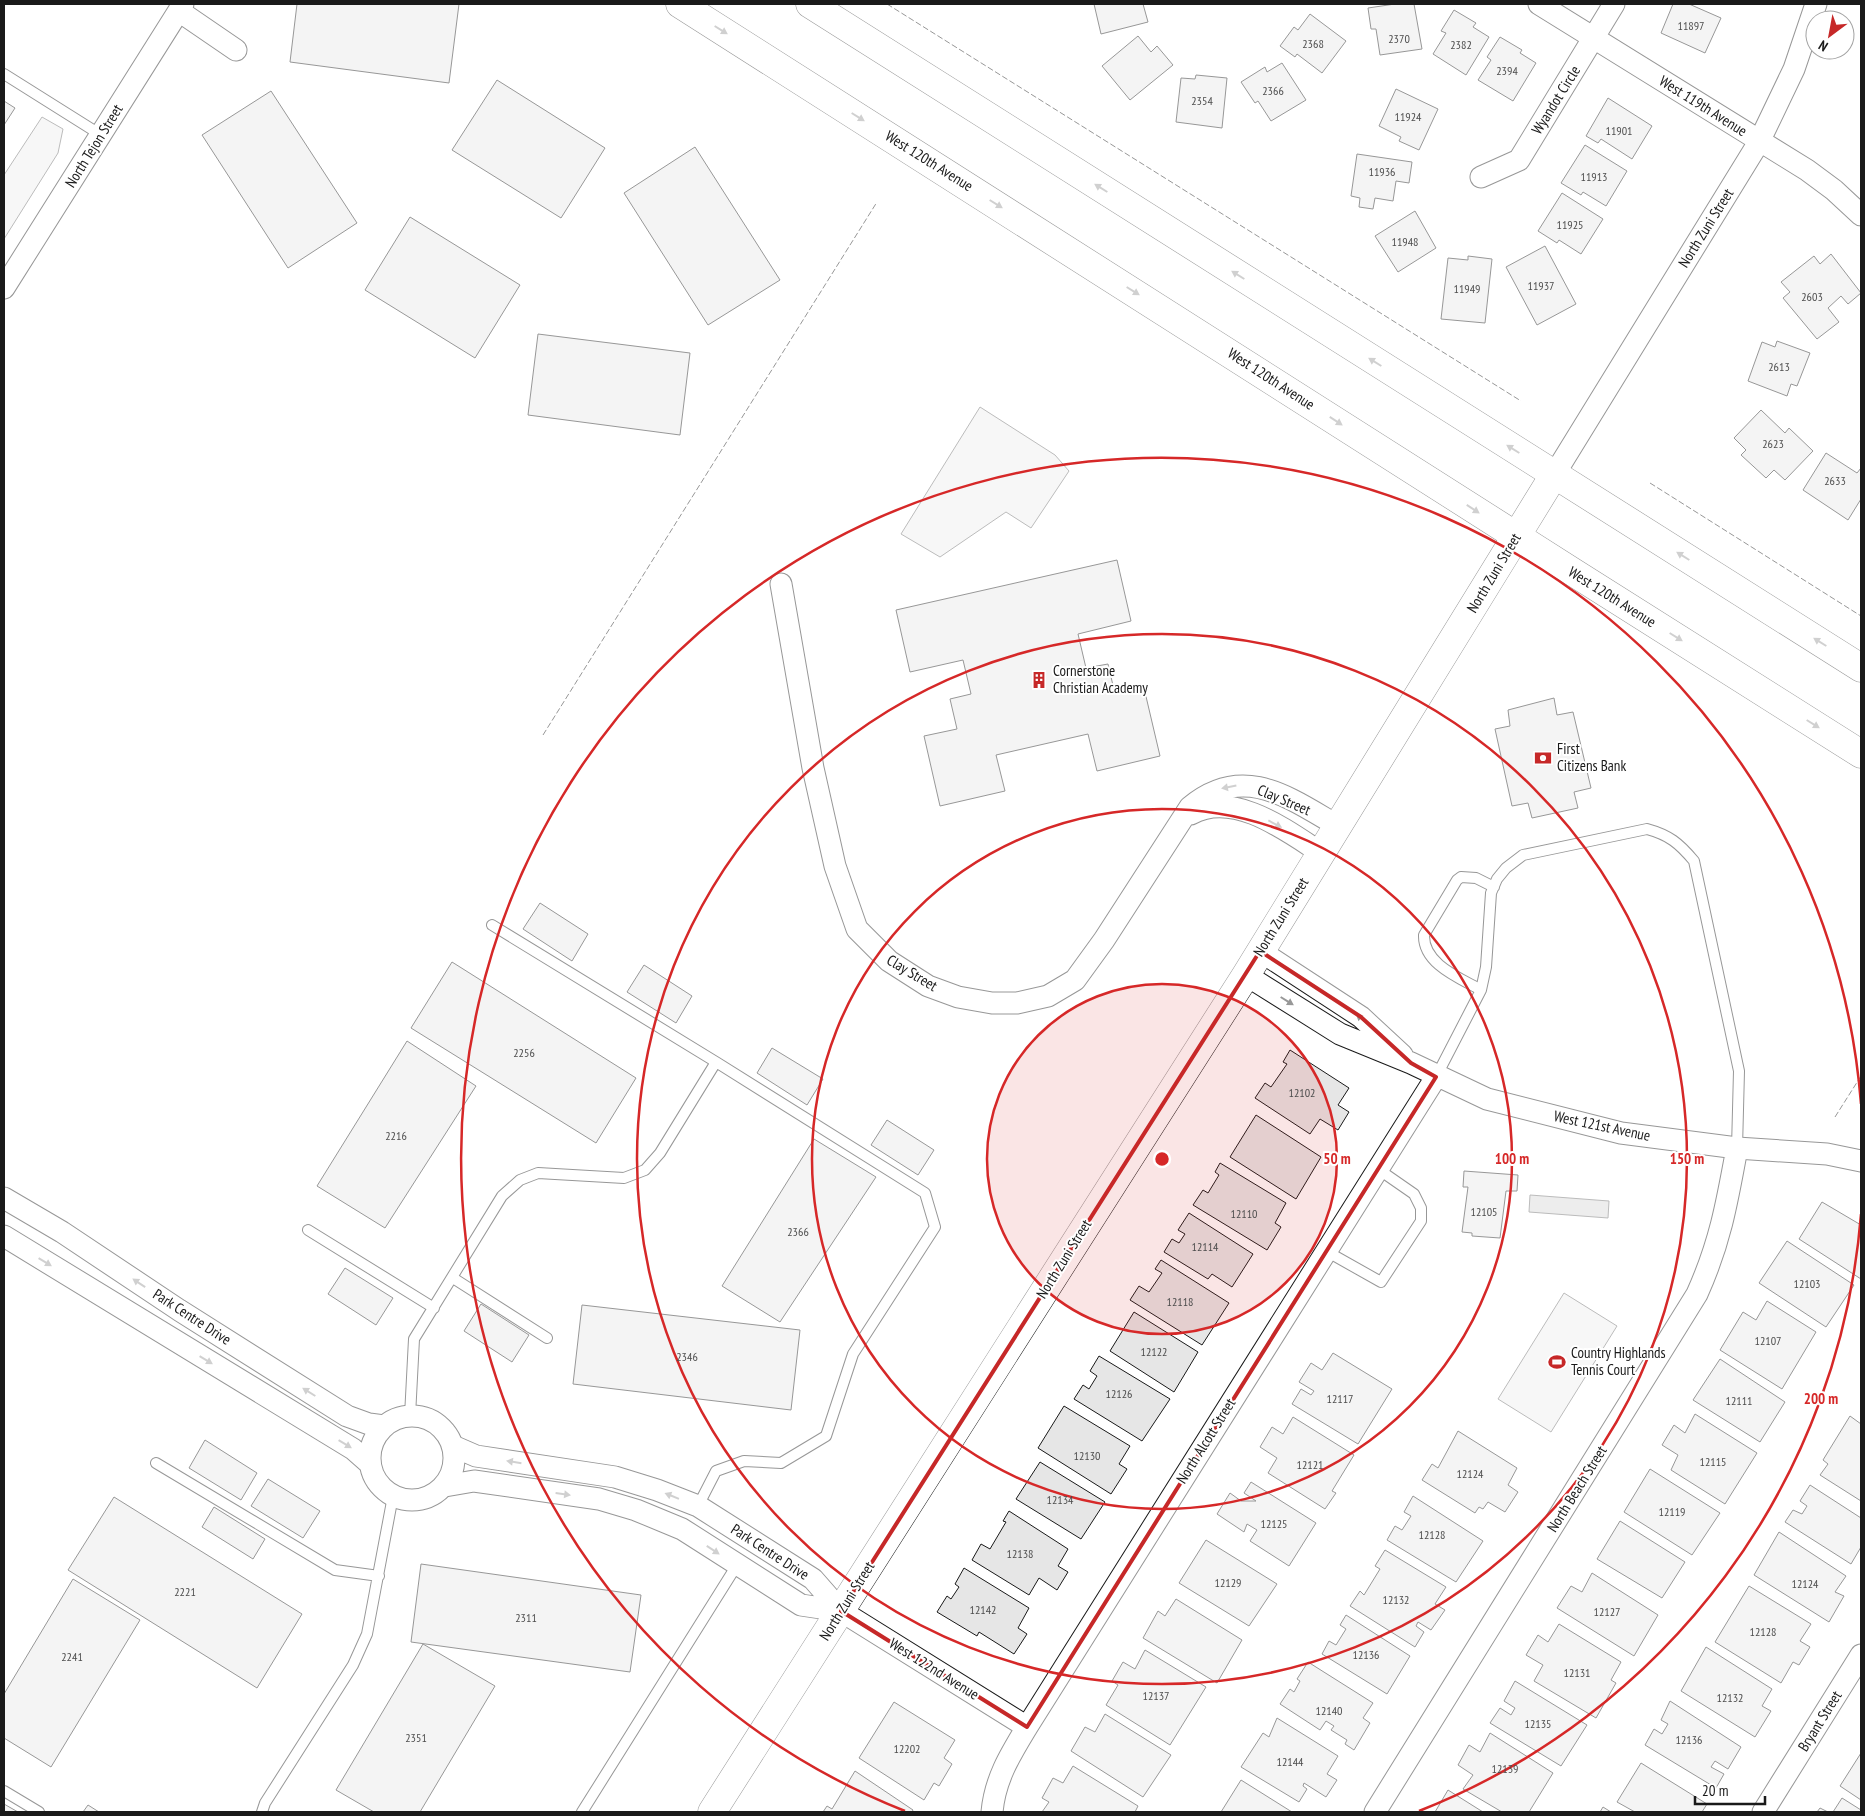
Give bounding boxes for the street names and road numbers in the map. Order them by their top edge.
street label: Wyandot Circle [1527,62,1584,138]
street label: West 119th Avenue [1656,71,1751,140]
street label: North Tejon Street [61,101,127,191]
street label: West 120th Avenue [882,126,977,195]
street label: North Zuni Street [1674,185,1737,271]
street label: West 120th Avenue [1224,343,1318,414]
street label: North Zuni Street [1462,529,1525,616]
street label: West 120th Avenue [1565,562,1660,631]
street label: Clay Street [1255,780,1314,819]
street label: North Zuni Street [1249,874,1312,960]
street label: Clay Street [883,950,941,995]
street label: West 121st Avenue [1552,1106,1652,1145]
street label: North Zuni Street [1032,1216,1095,1302]
street label: Park Centre Drive [150,1284,235,1349]
street label: North Alcott Street [1172,1395,1239,1487]
street label: North Beach Street [1542,1442,1611,1535]
street label: Park Centre Drive [728,1519,813,1584]
street label: North Zuni Street [815,1558,878,1644]
street label: West 122nd Avenue [886,1633,983,1704]
street label: Bryant Street [1794,1687,1846,1755]

